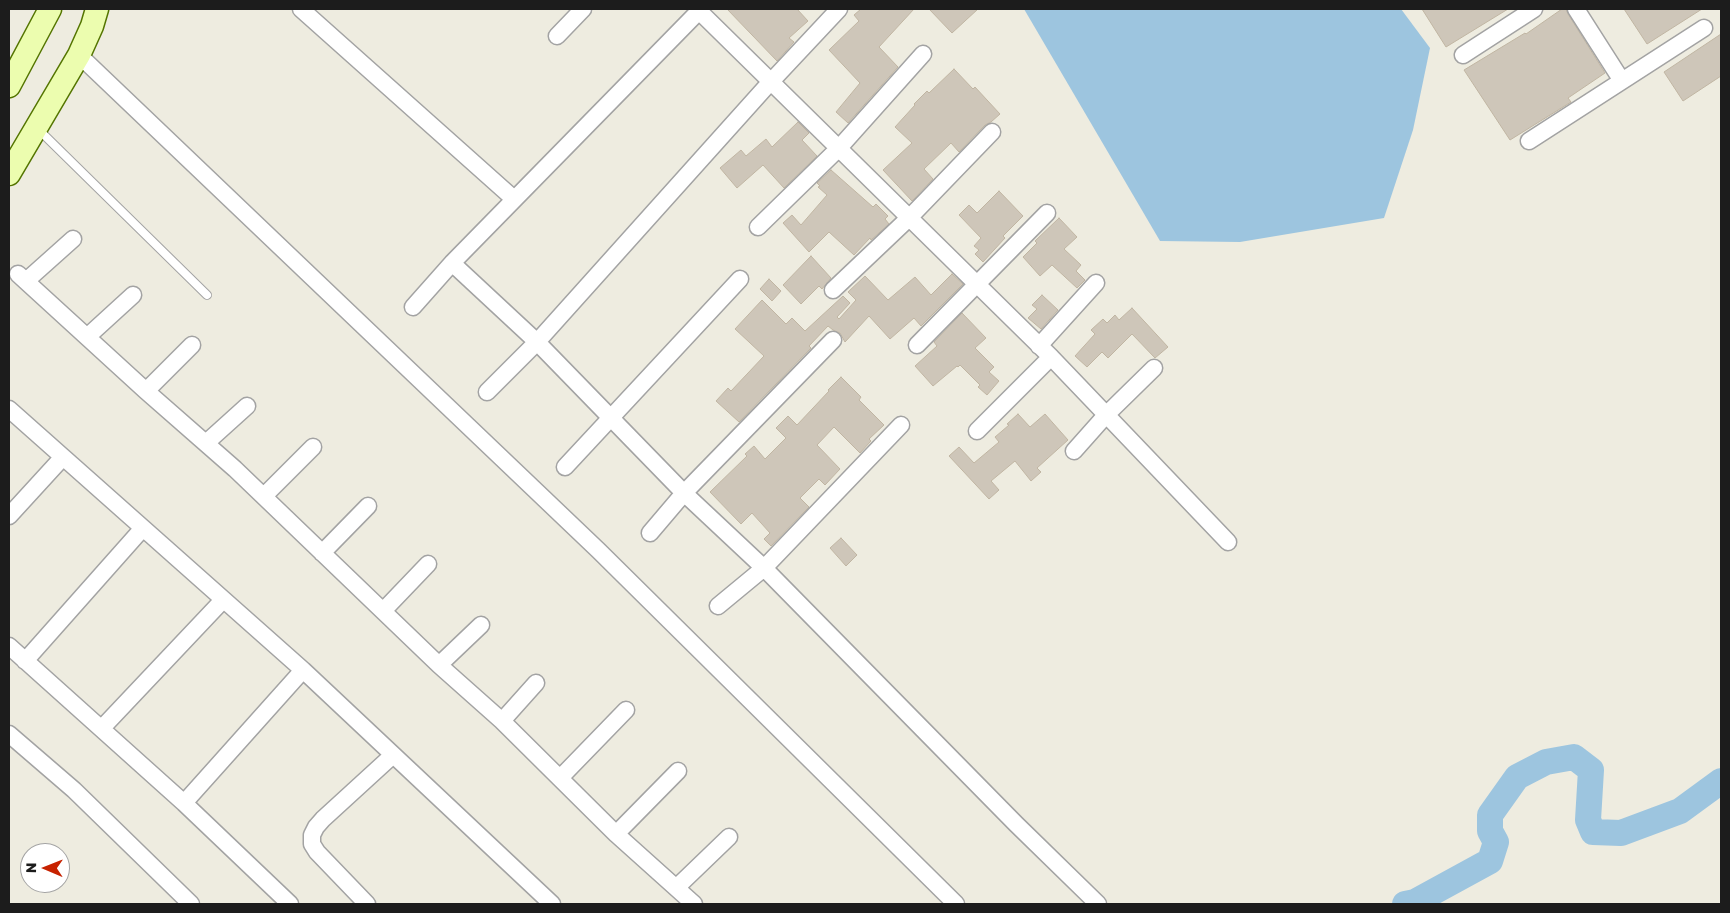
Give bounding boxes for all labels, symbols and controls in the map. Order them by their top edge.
north arrow [20,843,70,893]
text: N [22,862,39,873]

